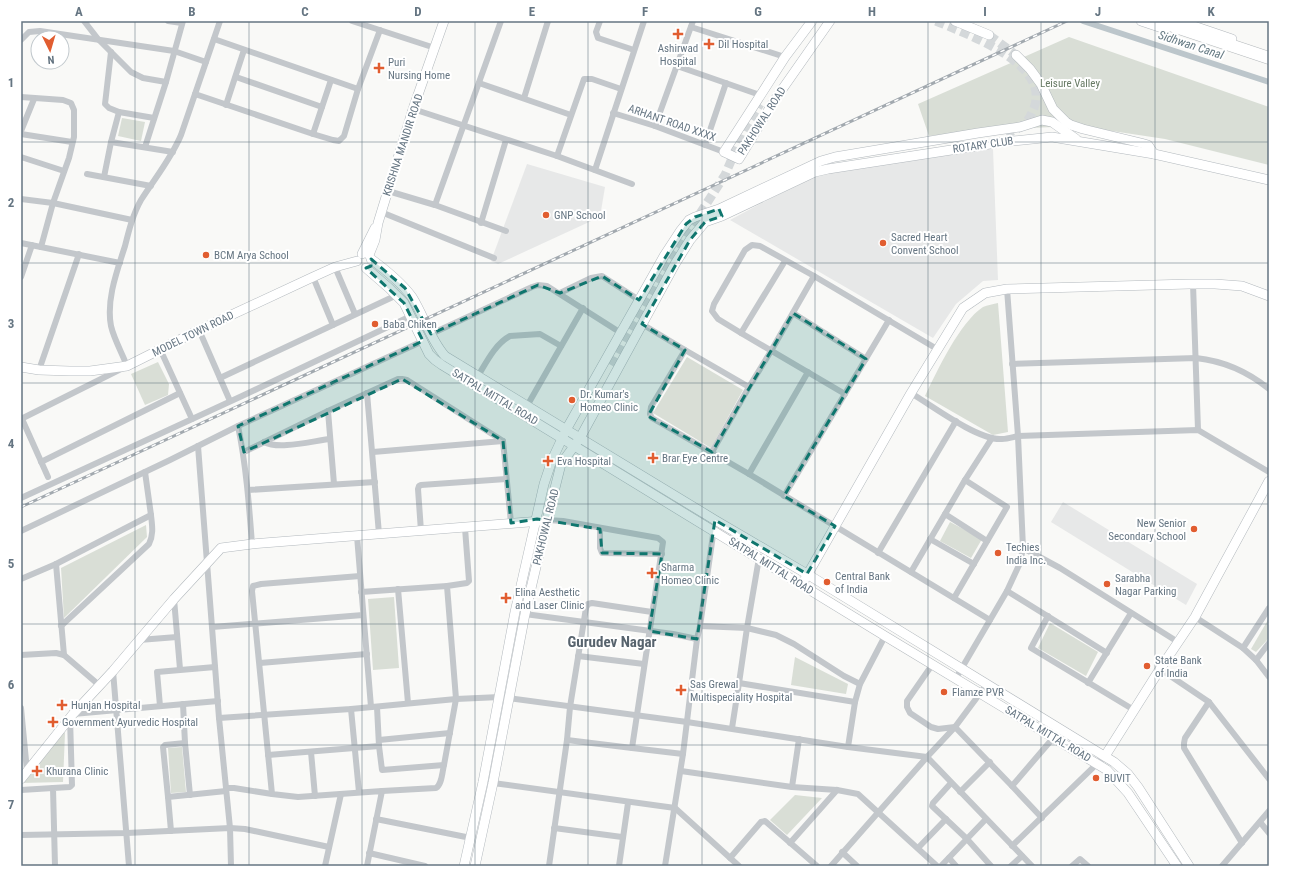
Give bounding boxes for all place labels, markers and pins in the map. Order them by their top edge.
marker: Ashirwad Hospital [672,28,684,40]
marker: Dil Hospital [703,38,715,50]
place label: Dil Hospital [718,38,768,51]
place label: Ashirwad Hospital [658,42,698,68]
place label: Puri Nursing Home [388,56,450,82]
marker: Puri Nursing Home [373,62,385,74]
place label: GNP School [554,209,606,222]
marker: GNP School [541,210,551,220]
place label: Sacred Heart Convent School [891,231,959,257]
marker: Sacred Heart Convent School [878,238,888,248]
place label: BCM Arya School [214,249,289,262]
marker: BCM Arya School [201,250,211,260]
place label: Baba Chiken [383,318,437,331]
marker: Baba Chiken [370,319,380,329]
place label: Dr. Kumar's Homeo Clinic [580,388,638,414]
marker: Dr. Kumar's Homeo Clinic [567,395,577,405]
marker: Brar Eye Centre [647,452,659,464]
place label: Brar Eye Centre [662,452,728,465]
marker: Eva Hospital [542,455,554,467]
place label: Eva Hospital [557,455,611,468]
place label: New Senior Secondary School [1108,517,1187,543]
marker: New Senior Secondary School [1189,524,1199,534]
place label: Techies India Inc. [1006,541,1046,567]
marker: Techies India Inc. [993,548,1003,558]
place label: Sharma Homeo Clinic [661,561,719,587]
marker: Sharma Homeo Clinic [646,567,658,579]
place label: Central Bank of India [835,570,890,596]
place label: Sarabha Nagar Parking [1115,572,1177,598]
marker: Central Bank of India [822,577,832,587]
marker: Sarabha Nagar Parking [1102,579,1112,589]
place label: Elina Aesthetic and Laser Clinic [515,586,584,612]
marker: Elina Aesthetic and Laser Clinic [500,592,512,604]
place label: State Bank of India [1155,654,1202,680]
marker: State Bank of India [1142,661,1152,671]
place label: Sas Grewal Multispeciality Hospital [690,678,792,704]
marker: Sas Grewal Multispeciality Hospital [675,684,687,696]
place label: Flamze PVR [952,686,1004,699]
marker: Flamze PVR [939,687,949,697]
marker: Hunjan Hospital [56,699,68,711]
place label: Hunjan Hospital [71,699,140,712]
marker: Government Ayurvedic Hospital [47,716,59,728]
place label: Government Ayurvedic Hospital [62,716,198,729]
marker: Khurana Clinic [31,765,43,777]
place label: Khurana Clinic [46,765,108,778]
place label: BUVIT [1104,772,1131,785]
marker: BUVIT [1091,773,1101,783]

